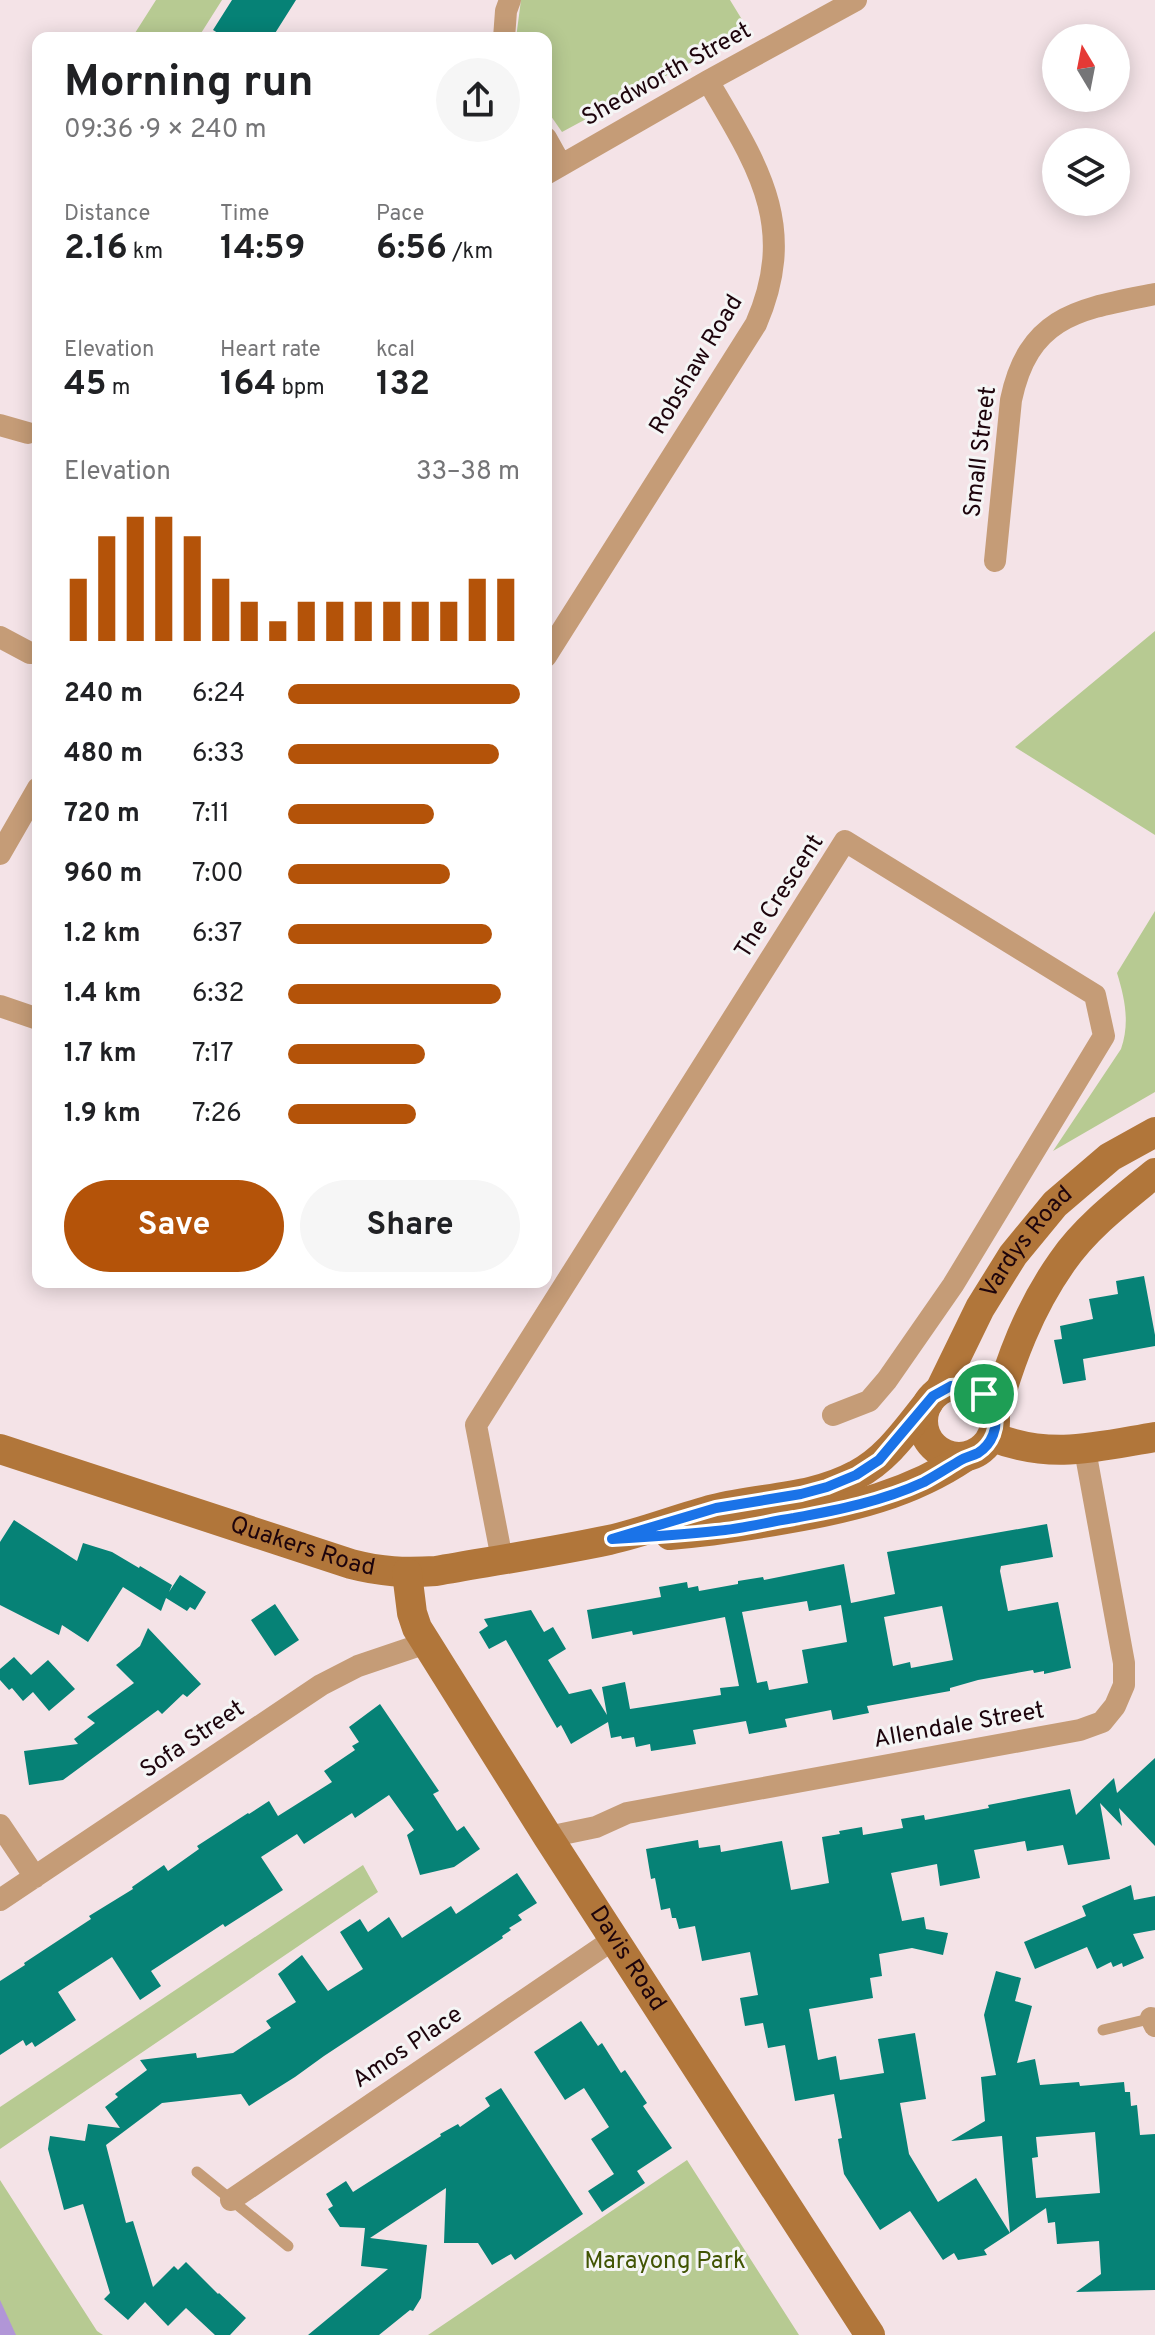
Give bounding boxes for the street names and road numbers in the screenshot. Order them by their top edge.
street label: Shedworth Street [577,16,757,134]
street label: Robshaw Road [644,290,750,440]
street label: Small Street [958,385,1004,519]
street label: The Crescent [729,829,831,965]
street label: Vardys Road [975,1180,1079,1304]
street label: Quakers Road [226,1510,377,1584]
street label: Sofa Street [135,1694,251,1786]
street label: Allendale Street [871,1696,1047,1756]
street label: Davis Road [582,1901,672,2017]
street label: Amos Place [347,2000,469,2096]

